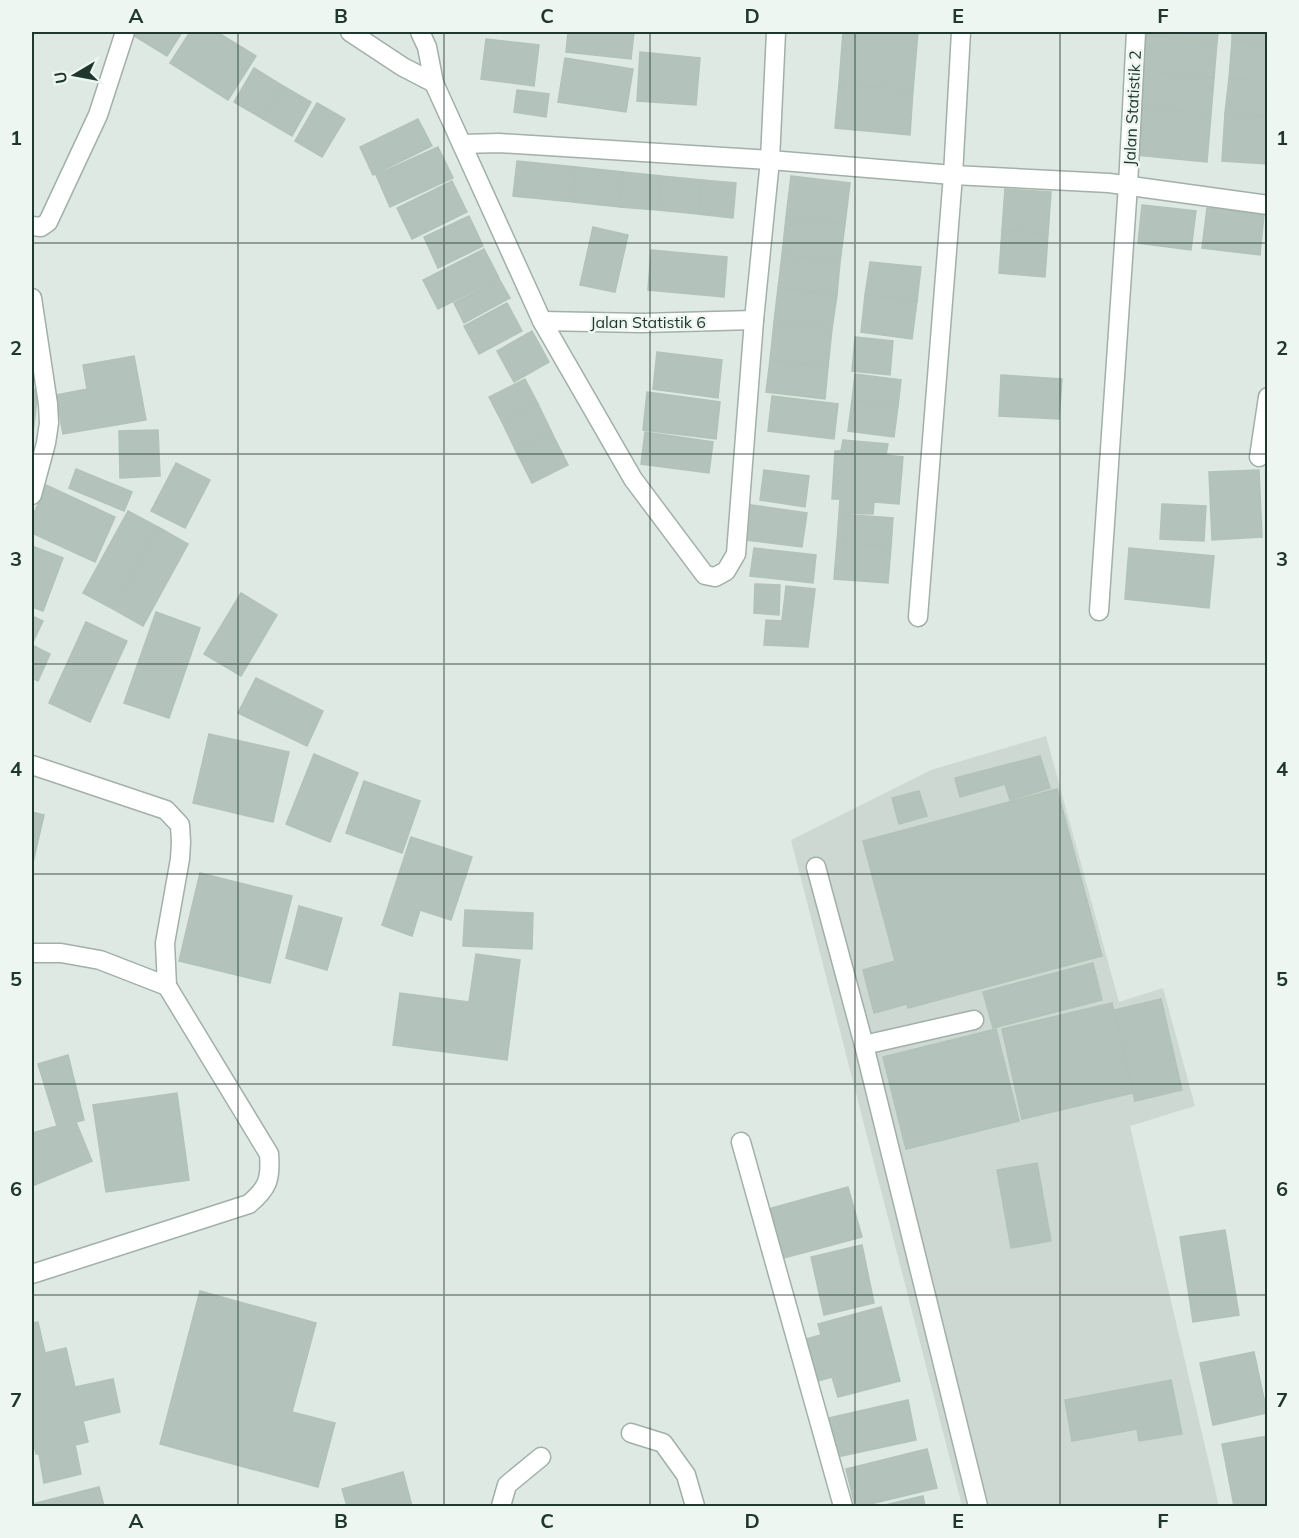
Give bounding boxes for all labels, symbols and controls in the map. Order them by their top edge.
text: A [129,3,144,28]
text: B [334,3,348,28]
text: C [540,3,554,28]
text: D [744,3,760,28]
text: E [952,3,964,28]
text: F [1157,3,1169,28]
north arrow [45,45,105,105]
street label: Jalan Statistik 2 [1119,50,1145,166]
text: U [49,70,71,85]
text: 1 [10,125,22,150]
text: 1 [1276,125,1288,150]
street label: Jalan Statistik 6 [590,312,706,332]
text: 2 [10,335,22,360]
text: 2 [1276,335,1288,360]
text: 3 [10,546,22,571]
text: 3 [1276,546,1288,571]
text: 4 [10,756,22,781]
text: 4 [1276,756,1288,781]
text: 5 [10,966,22,991]
text: 5 [1276,966,1288,991]
text: 6 [10,1176,22,1201]
text: 6 [1276,1176,1288,1201]
text: 7 [10,1387,22,1412]
text: 7 [1276,1387,1288,1412]
text: A [129,1508,144,1533]
text: B [334,1508,348,1533]
text: C [540,1508,554,1533]
text: D [744,1508,760,1533]
text: E [952,1508,964,1533]
text: F [1157,1508,1169,1533]

